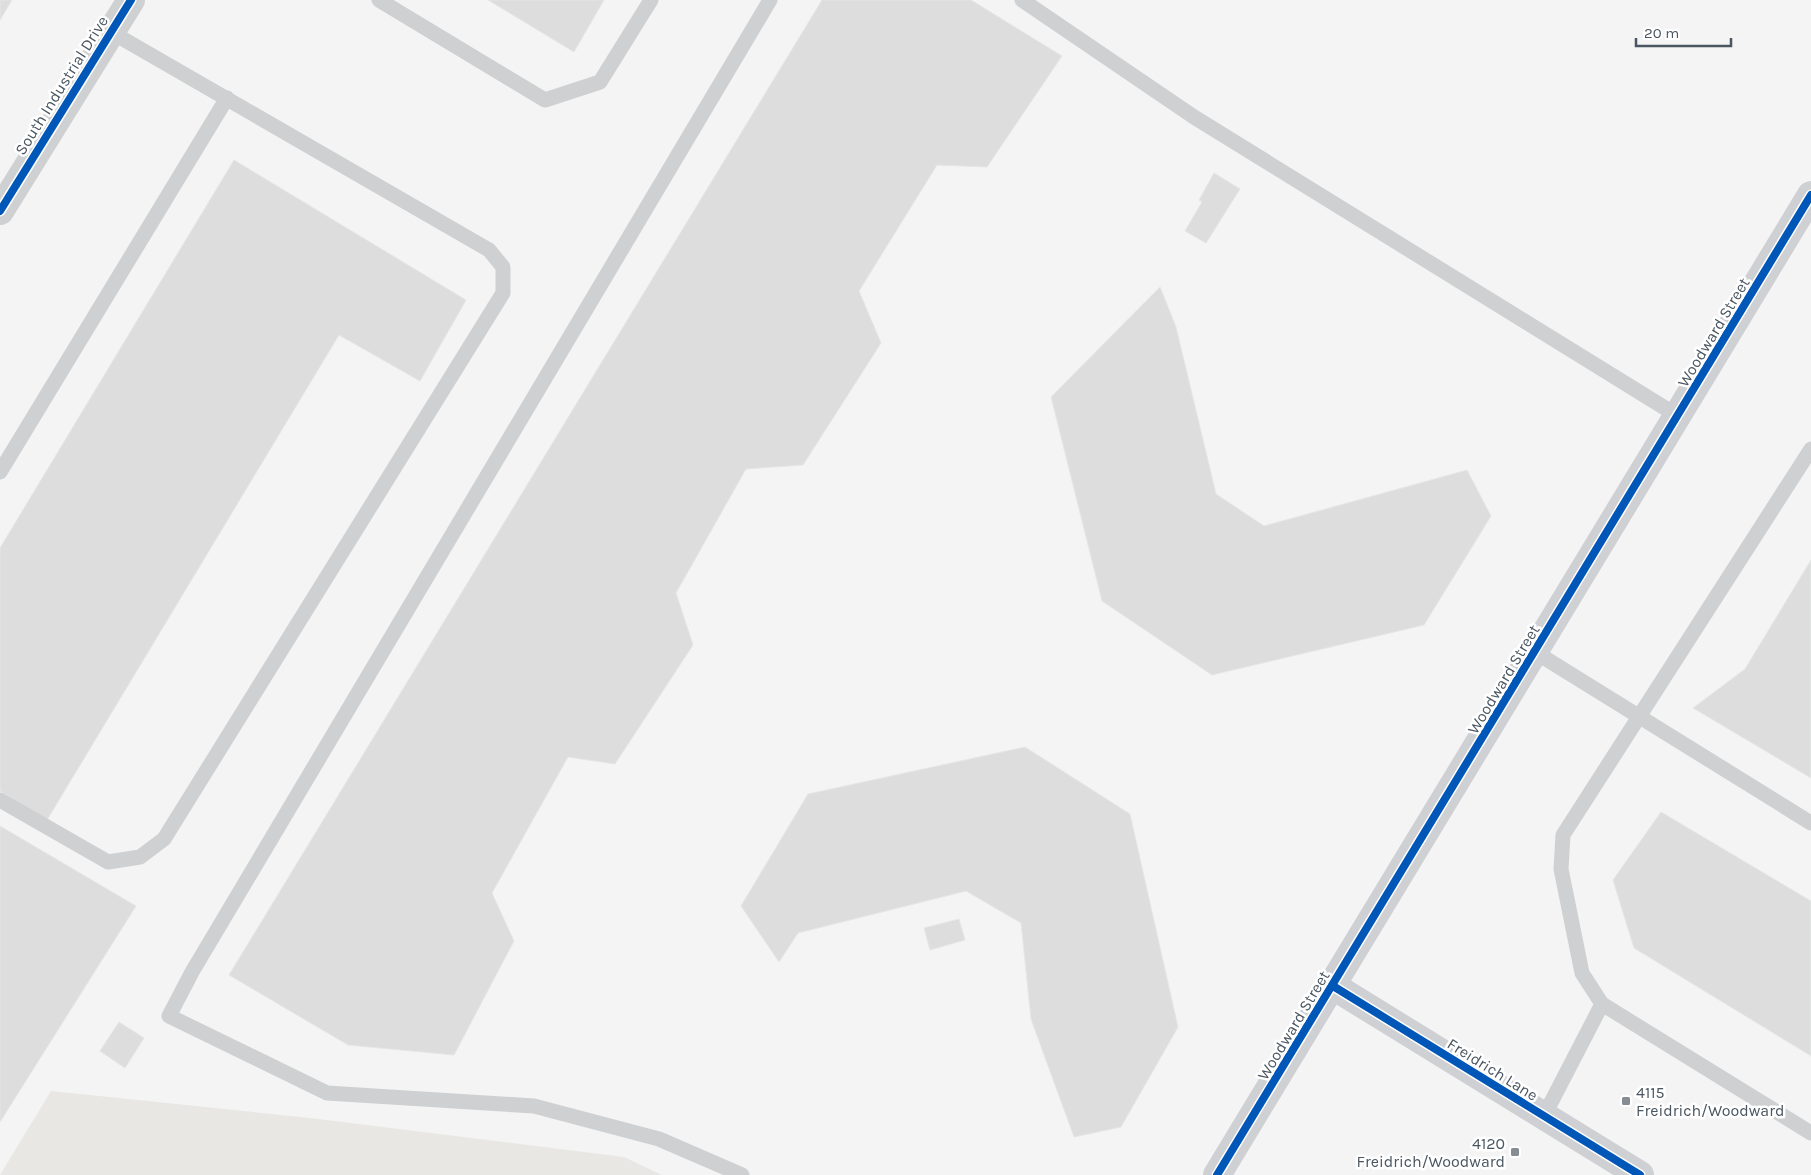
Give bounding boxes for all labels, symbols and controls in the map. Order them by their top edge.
street label: South Industrial Drive [11,12,112,158]
scale bar [1636,15,1731,47]
text: 20 m [1644,24,1679,42]
street label: Woodward Street [1673,274,1754,390]
street label: Woodward Street [1463,621,1544,737]
street label: Woodward Street [1253,967,1334,1083]
street label: Freidrich Lane [1444,1034,1541,1105]
place label: 4115 Freidrich/Woodward [1636,1083,1784,1120]
marker: 4115 Freidrich/Woodward [1620,1095,1632,1107]
place label: 4120 Freidrich/Woodward [1357,1134,1505,1171]
marker: 4120 Freidrich/Woodward [1509,1146,1521,1158]

